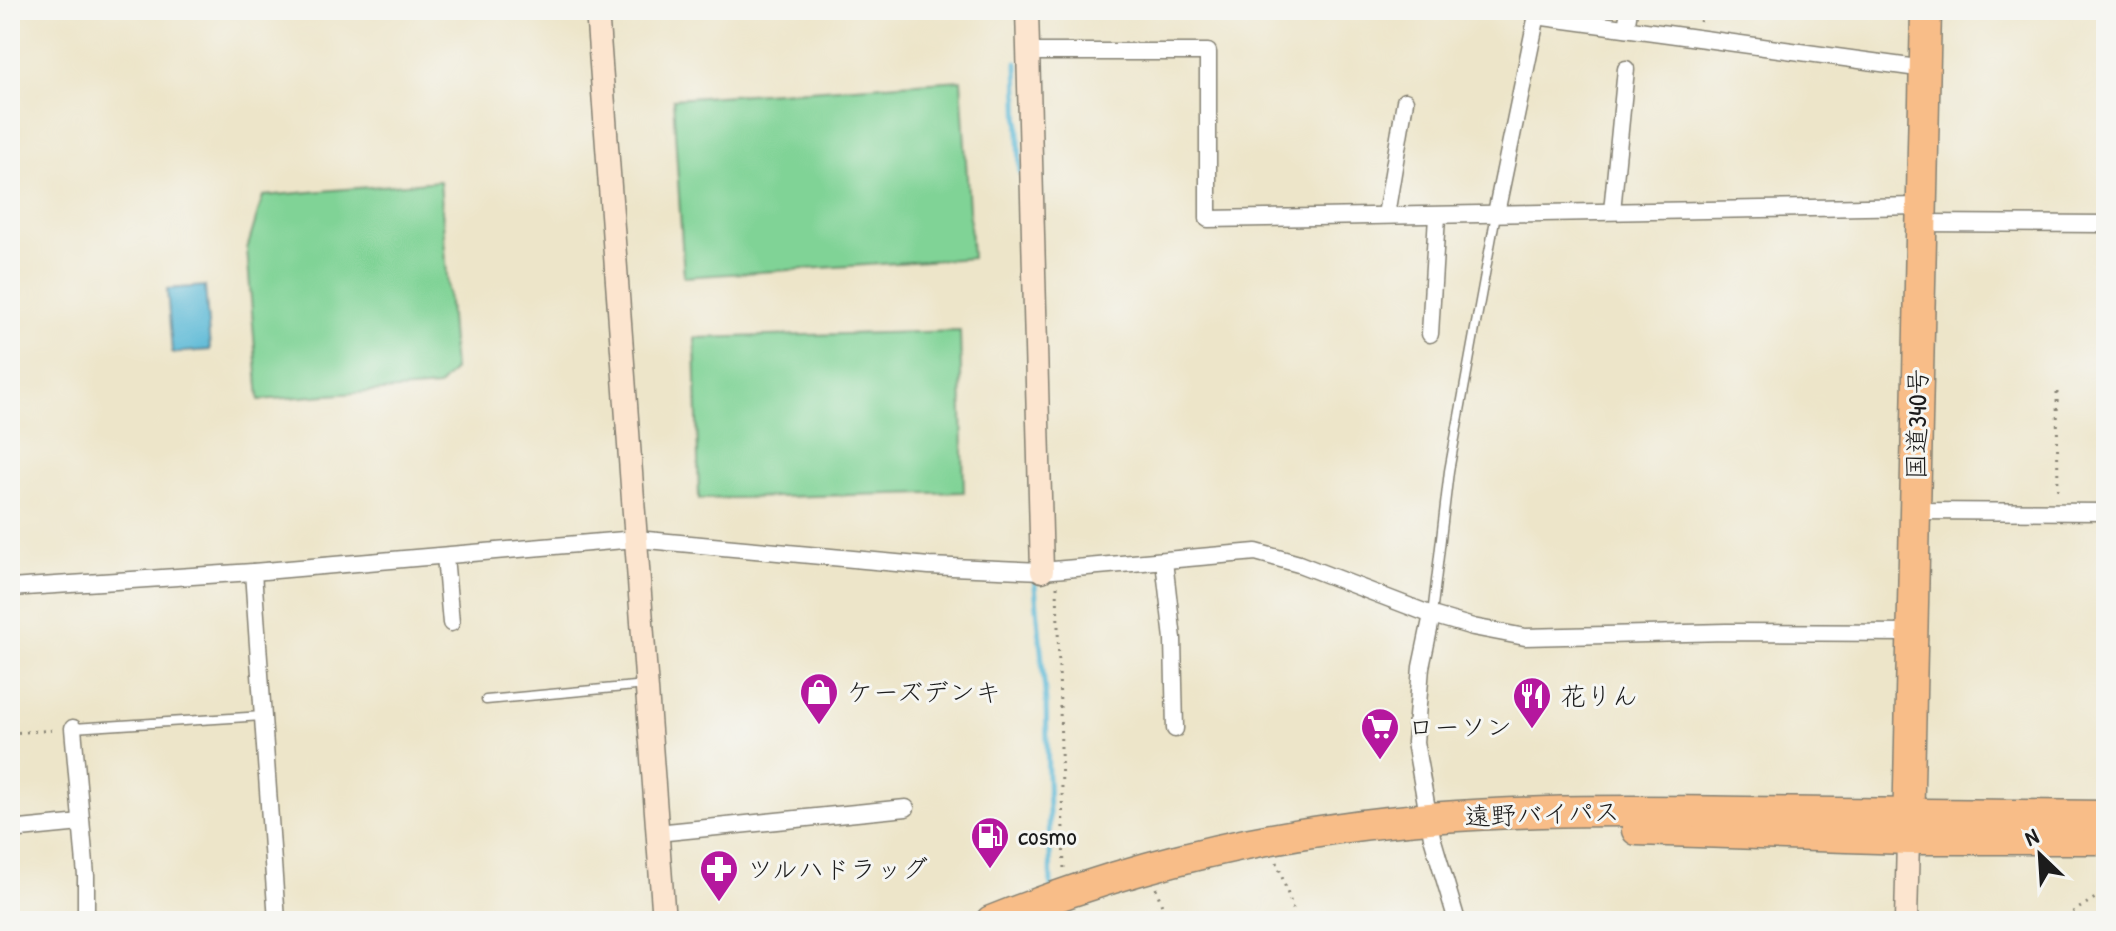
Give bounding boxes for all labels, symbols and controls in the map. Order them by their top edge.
street label: 国道340号 [1898,368,1935,480]
shop icon: ケーズデンキ [798,671,840,726]
place label: ケーズデンキ [847,674,1001,709]
restaurant icon: 花りん [1511,675,1553,730]
place label: 花りん [1560,678,1638,713]
supermarket icon: ローソン [1359,706,1401,761]
place label: ローソン [1408,709,1512,744]
street label: 遠野バイパス [1464,793,1620,834]
fuel station icon: cosmo [969,815,1011,870]
north arrow [2000,815,2080,895]
place label: cosmo [1018,818,1077,853]
text: N [2020,821,2043,853]
pharmacy icon: ツルハドラッグ [698,848,740,903]
place label: ツルハドラッグ [747,851,928,886]

